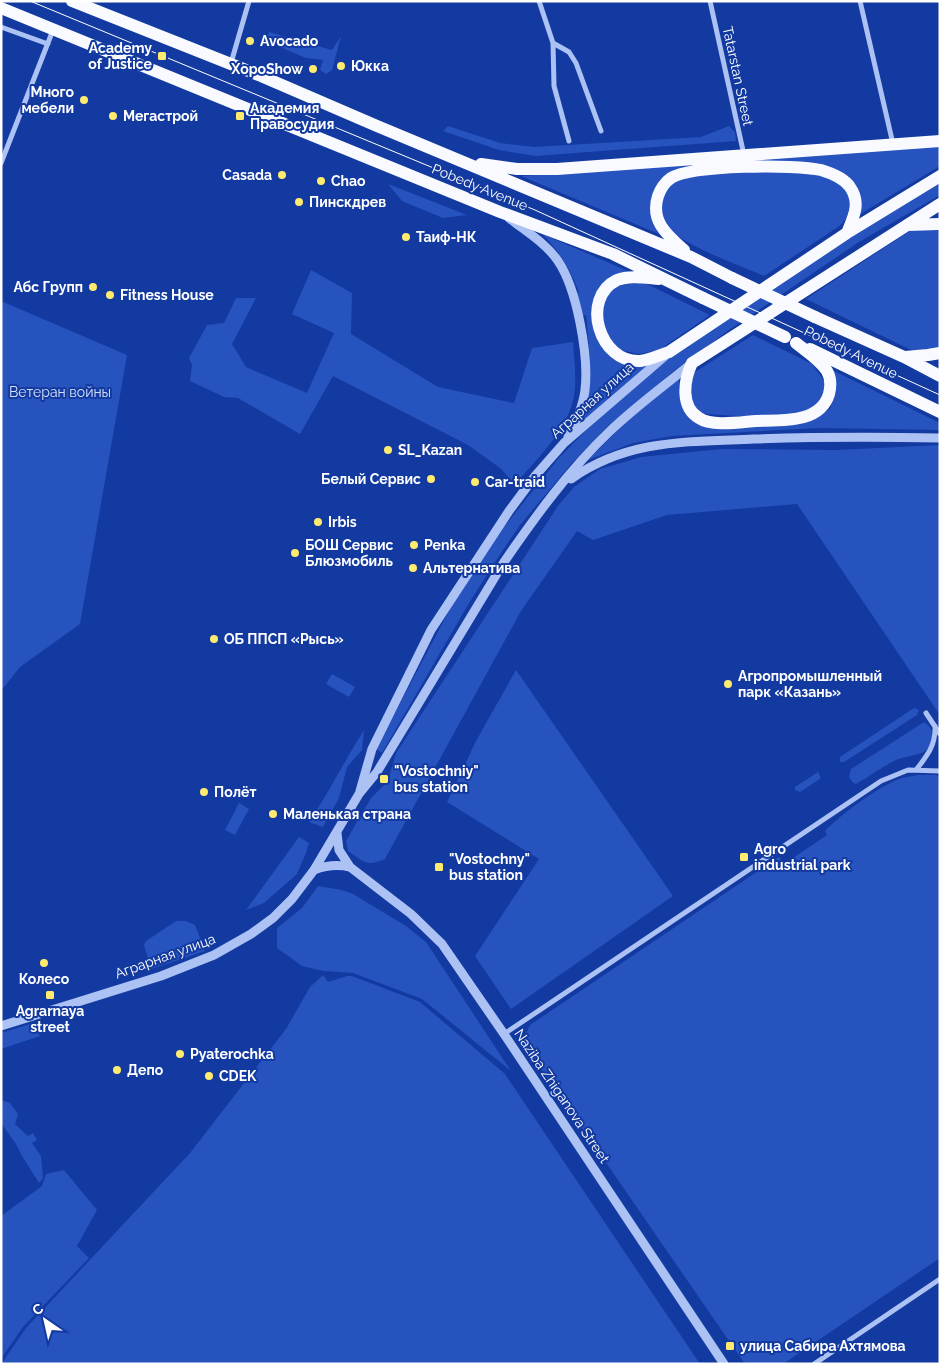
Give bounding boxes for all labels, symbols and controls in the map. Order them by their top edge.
street label: Tatarstan Street [720,25,756,128]
place label: Avocado [260,33,319,49]
marker: Avocado [244,35,256,47]
place label: Academy of Justice [88,40,153,72]
marker: Academy of Justice [156,50,168,62]
place label: Юкка [351,58,389,74]
marker: Юкка [335,60,347,72]
place label: ХороShow [230,61,303,77]
marker: ХороShow [307,63,319,75]
place label: Много мебели [21,84,75,116]
marker: Много мебели [78,94,90,106]
place label: Академия Правосудия [250,100,334,132]
place label: Мегастрой [123,108,198,124]
marker: Мегастрой [107,110,119,122]
marker: Академия Правосудия [234,110,246,122]
street label: Pobedy Avenue [430,160,530,214]
place label: Casada [222,167,272,183]
marker: Casada [276,169,288,181]
place label: Chao [331,173,366,189]
marker: Chao [315,175,327,187]
place label: Пинскдрев [309,194,386,210]
marker: Пинскдрев [293,196,305,208]
place label: Таиф-НК [416,229,477,245]
marker: Таиф-НК [400,231,412,243]
place label: Абс Групп [13,279,83,295]
marker: Абс Групп [87,281,99,293]
place label: Fitness House [120,287,214,303]
marker: Fitness House [104,289,116,301]
street label: Pobedy Avenue [802,322,900,382]
street label: Аграрная улица [547,359,637,441]
park label: Ветеран войны [9,384,111,400]
place label: SL_Kazan [398,442,462,458]
marker: SL_Kazan [382,444,394,456]
place label: Белый Сервис [321,471,421,487]
marker: Белый Сервис [425,473,437,485]
place label: Car-traid [485,474,545,490]
marker: Car-traid [469,476,481,488]
place label: Irbis [328,514,357,530]
marker: Irbis [312,516,324,528]
place label: БОШ Сервис Блюзмобиль [305,537,394,569]
place label: Penka [424,537,465,553]
marker: Penka [408,539,420,551]
marker: БОШ Сервис Блюзмобиль [289,547,301,559]
place label: Альтернатива [423,560,520,576]
marker: Альтернатива [407,562,419,574]
place label: ОБ ППСП «Рысь» [224,631,344,647]
marker: ОБ ППСП «Рысь» [208,633,220,645]
place label: Агропромышленный парк «Казань» [738,668,882,700]
marker: Агропромышленный парк «Казань» [722,678,734,690]
place label: "Vostochniy" bus station [394,763,479,795]
marker: "Vostochniy" bus station [378,773,390,785]
place label: Полёт [214,784,256,800]
marker: Полёт [198,786,210,798]
place label: Маленькая страна [283,806,411,822]
marker: Маленькая страна [267,808,279,820]
place label: Agro industrial park [754,841,851,873]
place label: "Vostochny" bus station [449,851,530,883]
marker: Agro industrial park [738,851,750,863]
marker: "Vostochny" bus station [433,861,445,873]
street label: Аграрная улица [113,930,217,982]
marker: Колесо [38,957,50,969]
place label: Колесо [19,971,70,987]
marker: Agrarnaya street [44,989,56,1001]
place label: Agrarnaya street [16,1003,84,1035]
street label: Naziba Zhiganova Street [511,1026,613,1166]
place label: Pyaterochka [190,1046,274,1062]
marker: Pyaterochka [174,1048,186,1060]
place label: Депо [127,1062,164,1078]
marker: Депо [111,1064,123,1076]
place label: CDEK [219,1068,257,1084]
marker: CDEK [203,1070,215,1082]
north arrow [20,1295,70,1345]
text: С [29,1300,47,1319]
place label: улица Сабира Ахтямова [740,1338,906,1354]
marker: улица Сабира Ахтямова [724,1340,736,1352]

